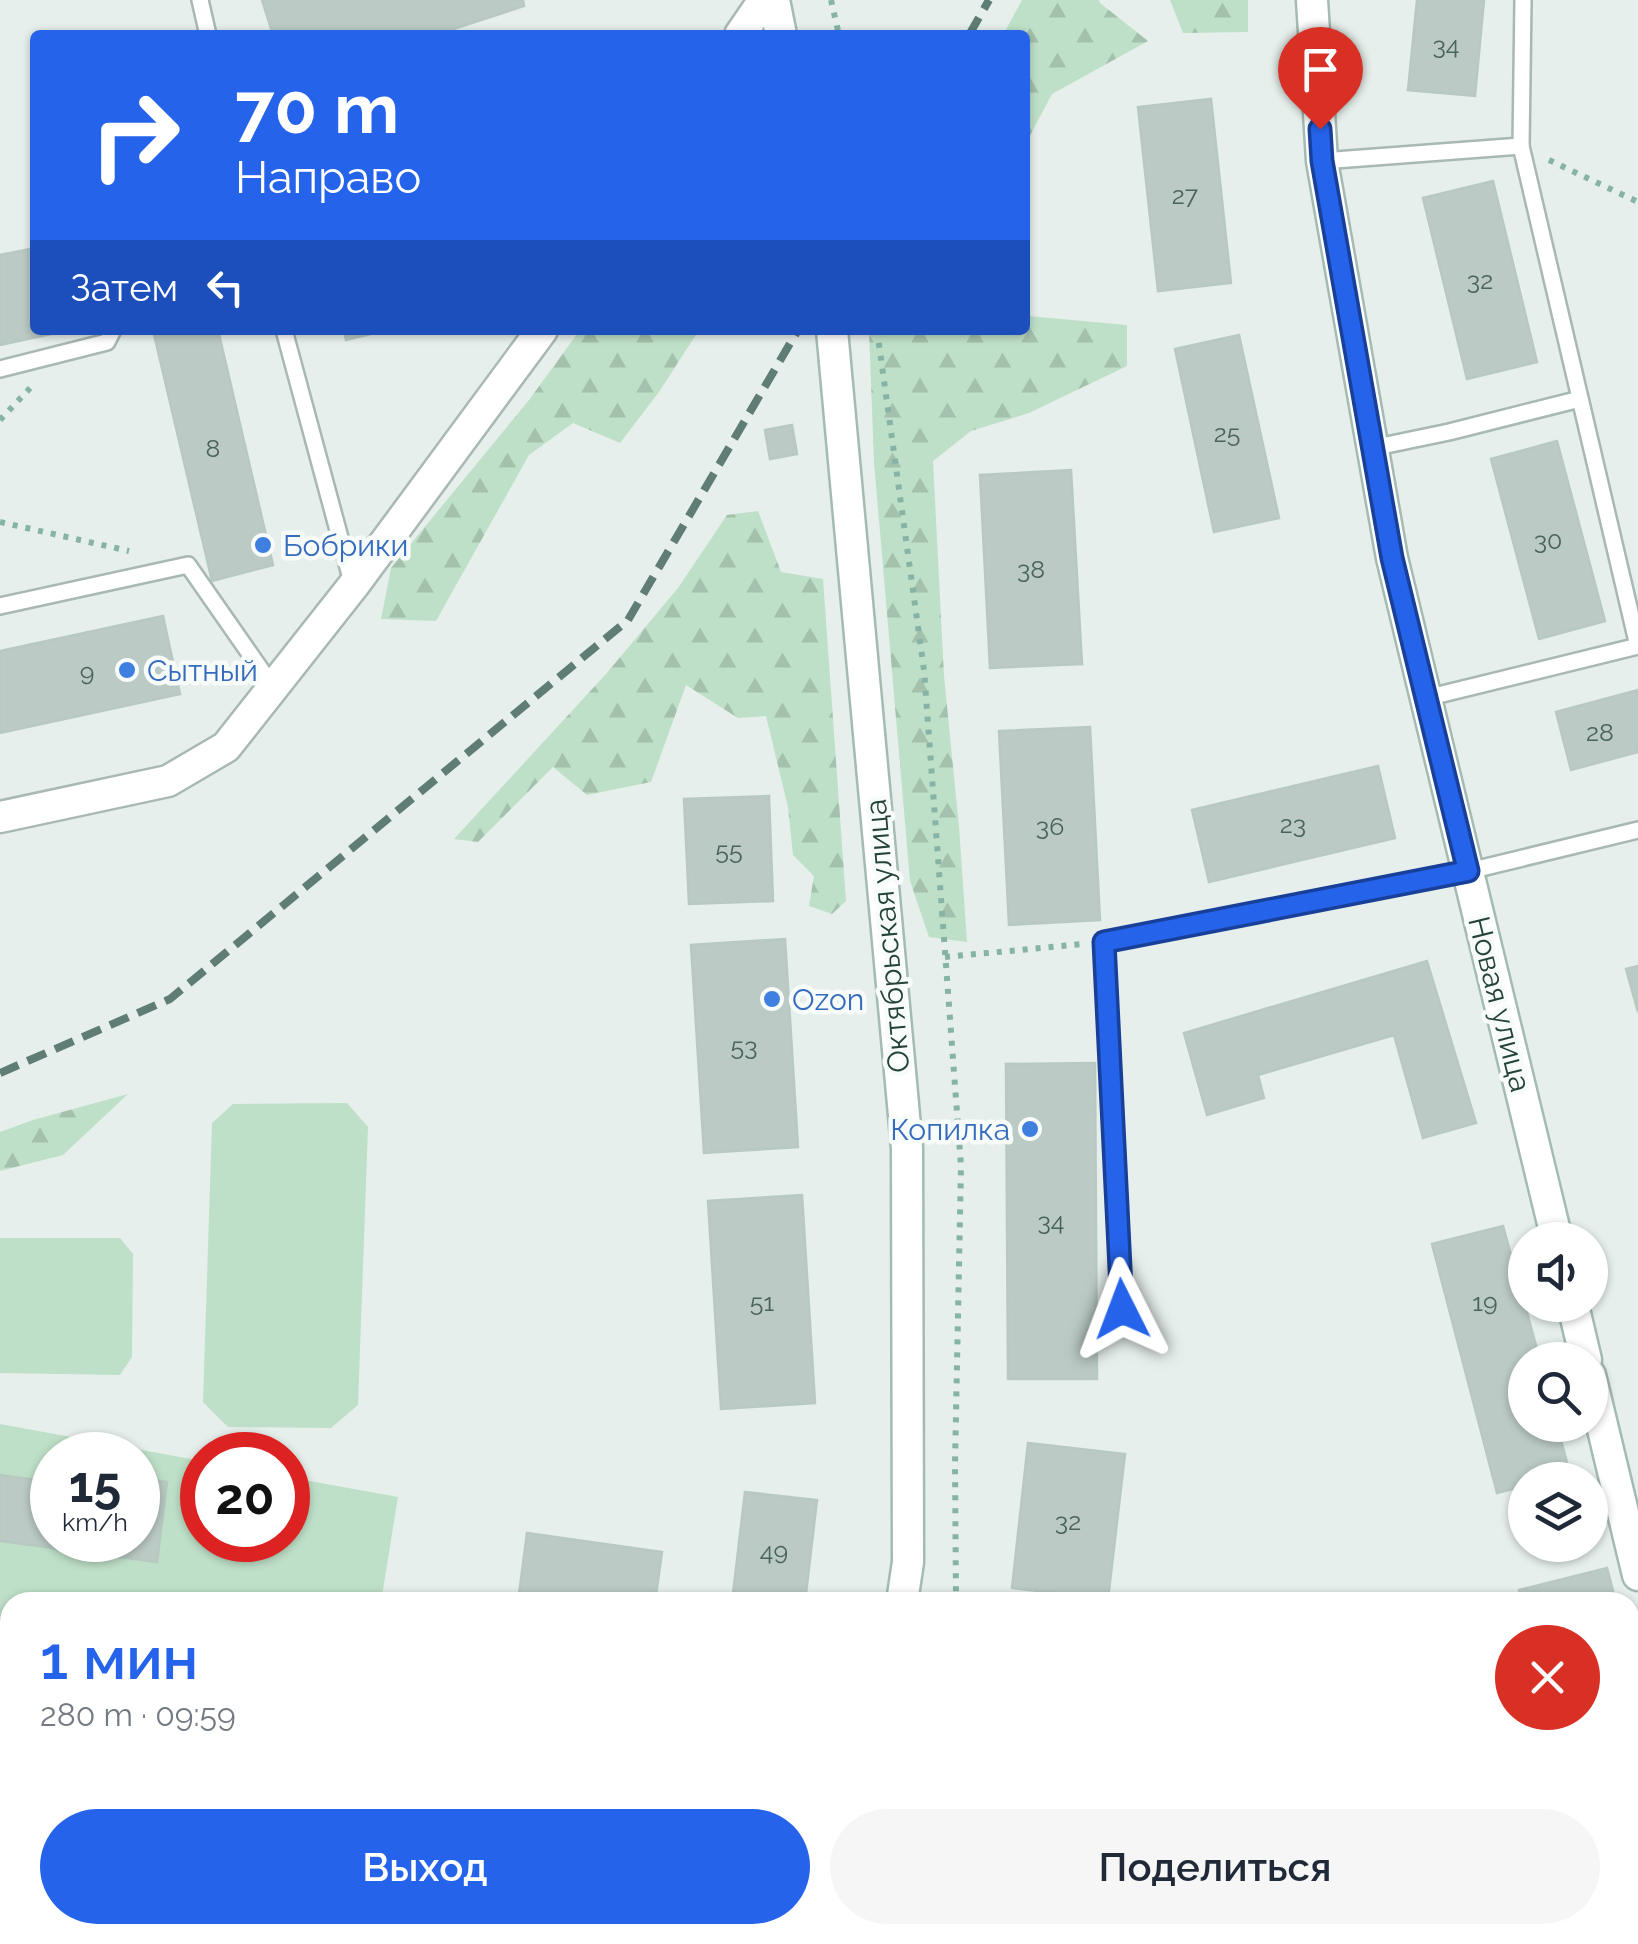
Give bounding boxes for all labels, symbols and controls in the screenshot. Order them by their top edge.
pin [1278,27,1363,130]
house number: 34 [1432,30,1460,60]
icon: arrive [1293,42,1348,97]
text: 70 m [235,67,399,149]
icon: right [70,70,200,200]
text: Направо [235,151,421,204]
house number: 27 [1172,180,1199,210]
icon: left [198,260,253,315]
text: Затем [70,265,178,310]
house number: 32 [1467,265,1493,295]
house number: 25 [1214,418,1240,448]
house number: 8 [206,433,220,463]
house number: 30 [1534,525,1562,555]
place label: Бобрики [283,528,408,563]
marker: Бобрики [252,534,274,556]
house number: 38 [1017,554,1045,584]
place label: Сытный [147,653,258,688]
house number: 9 [80,657,94,687]
marker: Сытный [116,659,138,681]
house number: 28 [1586,717,1614,747]
street label: Октябрьская улица [858,798,916,1074]
house number: 23 [1280,809,1306,839]
house number: 36 [1036,811,1064,841]
house number: 55 [715,835,743,865]
street label: Новая улица [1461,913,1539,1095]
place label: Ozon [792,982,864,1017]
marker: Ozon [761,988,783,1010]
house number: 53 [731,1031,757,1061]
place label: Копилка [890,1112,1010,1147]
marker: Копилка [1019,1118,1041,1140]
house number: 34 [1037,1206,1065,1236]
map controls [1508,1222,1608,1562]
button: sound [1508,1222,1608,1322]
position arrow [1070,1257,1174,1361]
house number: 51 [750,1287,774,1317]
house number: 19 [1472,1287,1498,1317]
button: search [1508,1342,1608,1442]
speed limit sign: 20 [180,1432,310,1562]
text: 15 [69,1455,121,1514]
button: layers [1508,1462,1608,1562]
house number: 32 [1055,1506,1081,1536]
text: km/h [62,1507,128,1537]
house number: 49 [760,1536,788,1566]
text: 1 мин [40,1623,198,1693]
button: close [1495,1625,1600,1730]
text: 280 m · 09:59 [40,1696,236,1733]
button: Выход [40,1809,810,1924]
button: Поделиться [830,1809,1600,1924]

